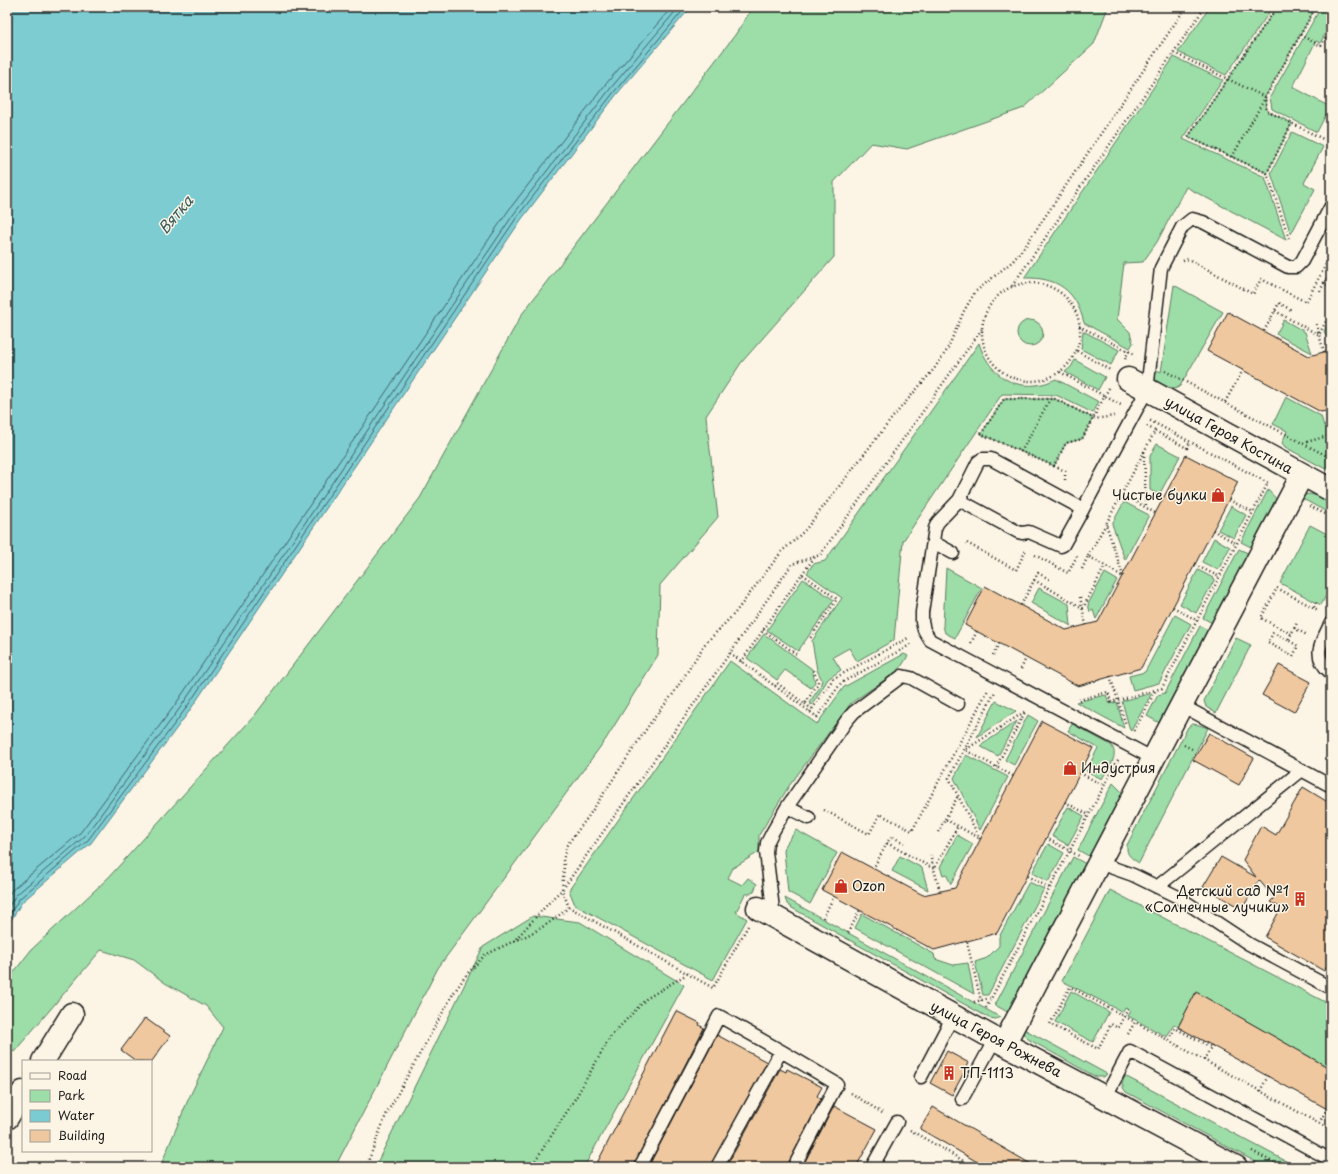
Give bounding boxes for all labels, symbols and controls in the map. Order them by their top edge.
water label: Вятка [152,189,198,238]
street label: улица Героя Костина [1161,391,1297,479]
place label: Чистые булки [1112,484,1207,505]
shop icon: Чистые булки [1210,487,1226,503]
place label: Индустрия [1081,757,1156,778]
shop icon: Индустрия [1062,760,1078,776]
place label: Ozon [852,875,885,896]
shop icon: Ozon [833,878,849,894]
place label: Детский сад №1 «Солнечные лучики» [1145,880,1289,917]
building icon: Детский сад №1 «Солнечные лучики» [1292,891,1308,907]
street label: улица Героя Рожнева [927,995,1066,1082]
legend [22,1060,152,1152]
place label: ТП-1113 [960,1062,1014,1083]
building icon: ТП-1113 [941,1065,957,1081]
text: Road [58,1066,87,1084]
text: Park [58,1086,85,1104]
text: Water [58,1106,95,1124]
text: Building [58,1126,105,1144]

